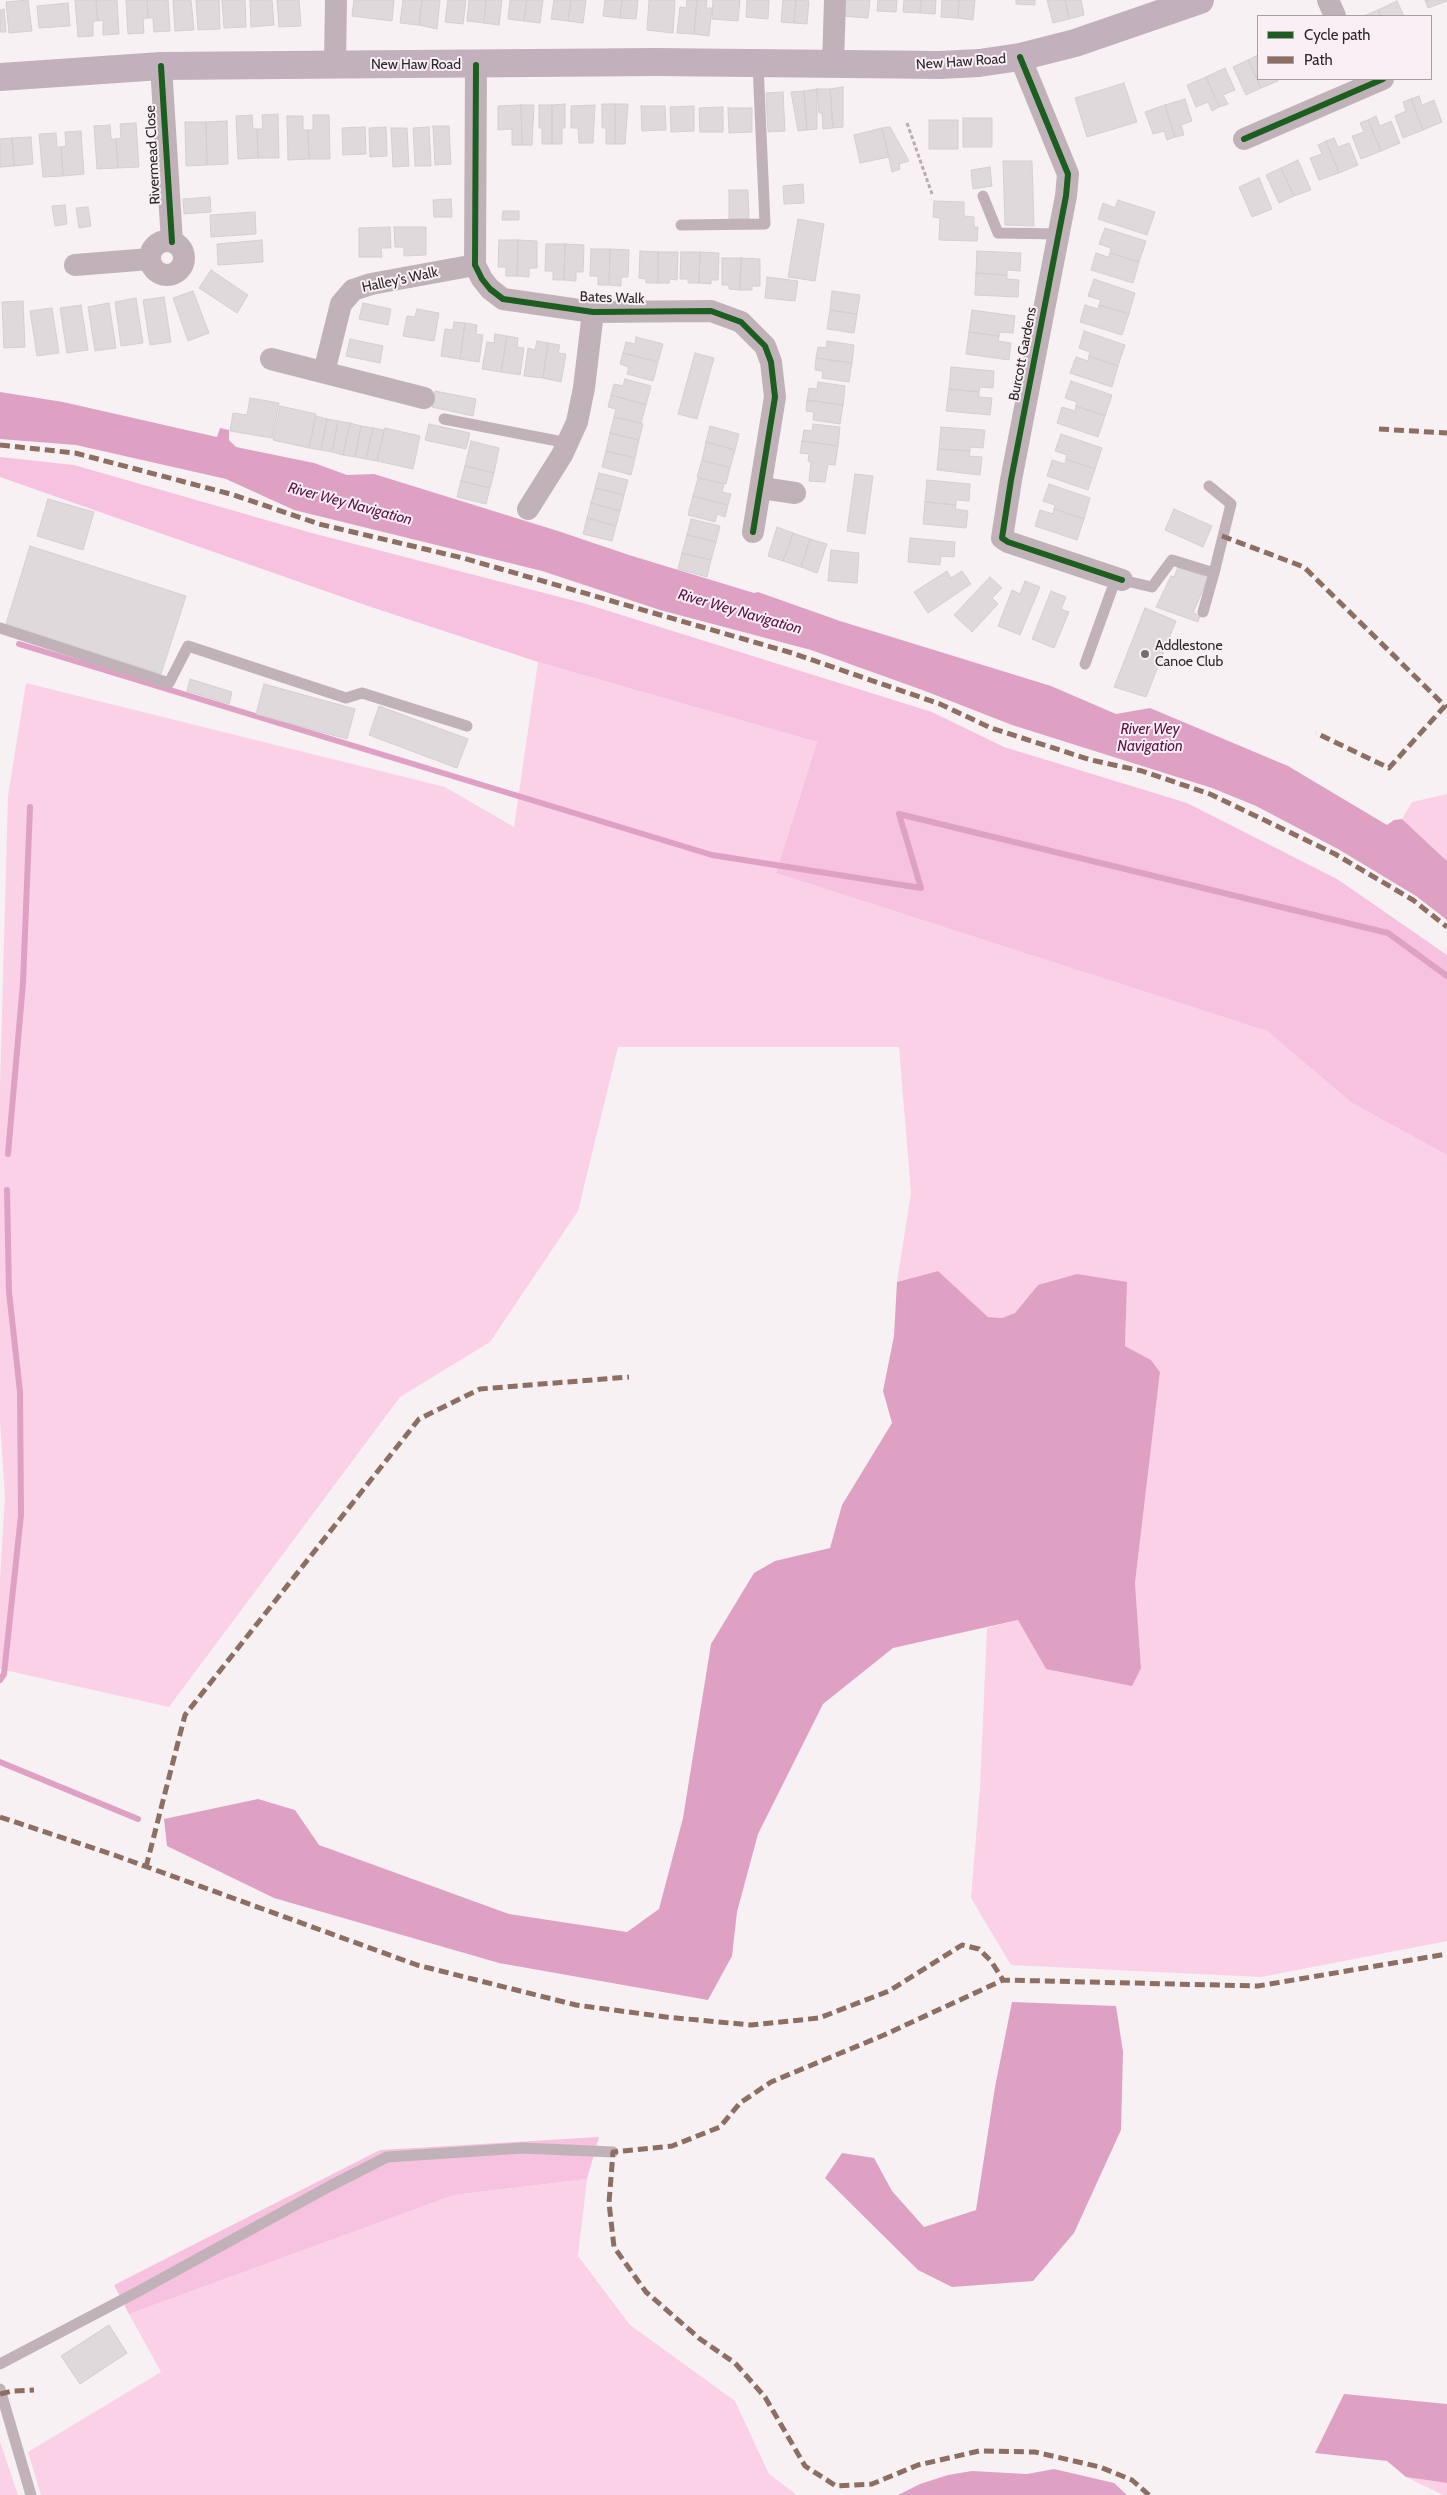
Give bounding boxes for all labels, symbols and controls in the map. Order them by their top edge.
legend [1257,15,1432,80]
text: Cycle path [1304,26,1370,44]
street label: New Haw Road [915,50,1007,74]
text: Path [1304,51,1333,69]
street label: New Haw Road [371,57,461,73]
street label: Rivermead Close [142,105,164,205]
street label: Halley's Walk [360,264,440,296]
street label: Bates Walk [579,288,645,308]
street label: Burcott Gardens [1006,306,1040,402]
water label: River Wey Navigation [286,479,414,529]
water label: River Wey Navigation [676,586,804,638]
place label: Addlestone Canoe Club [1155,638,1223,670]
marker: Addlestone Canoe Club [1139,648,1151,660]
water label: River Wey Navigation [1117,721,1183,756]

